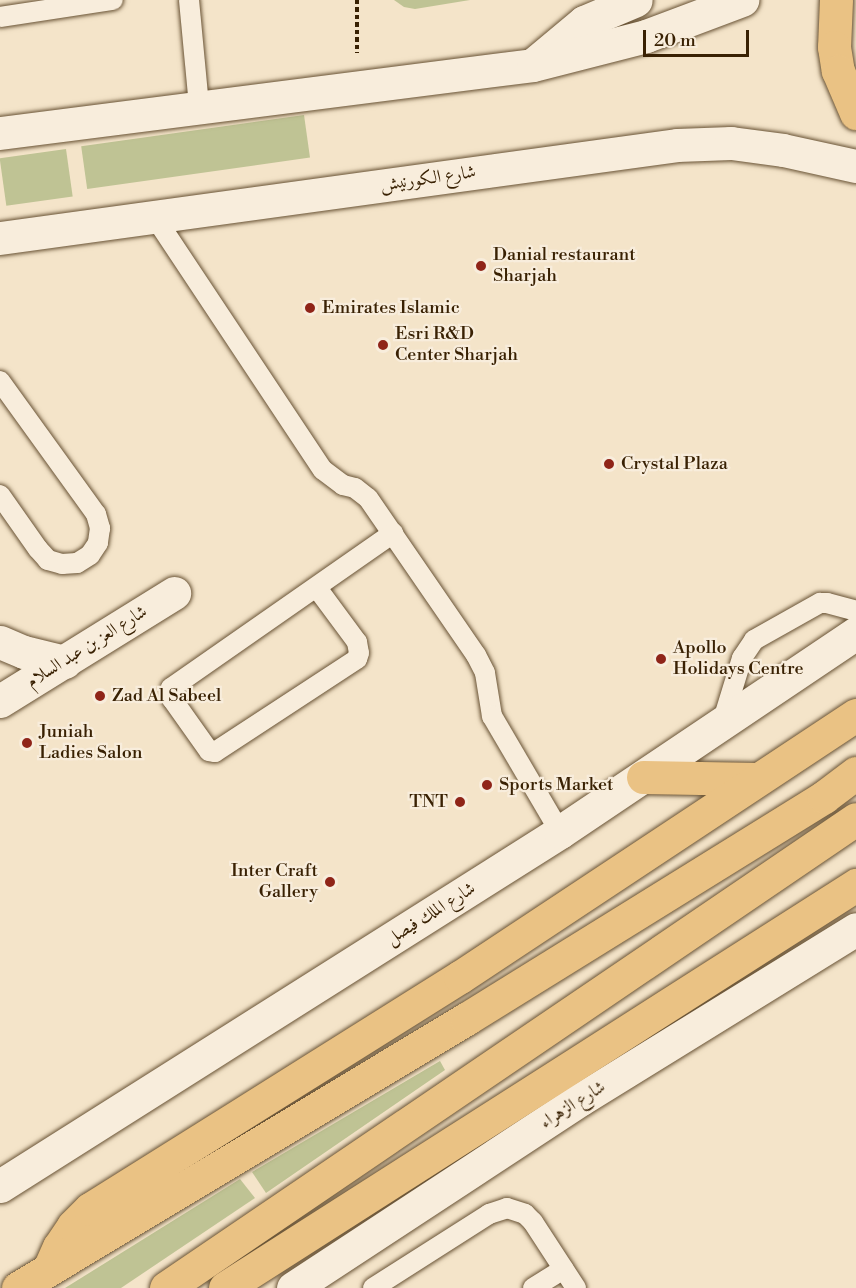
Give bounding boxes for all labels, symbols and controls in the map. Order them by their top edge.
scale bar [646,18,752,56]
text: 20 m [654,29,696,52]
street label: شارع الكورنيش [379,162,477,196]
place label: Danial restaurant Sharjah [493,245,636,288]
marker: Danial restaurant Sharjah [474,259,488,273]
place label: Emirates Islamic [322,297,460,319]
marker: Emirates Islamic [303,301,317,315]
place label: Esri R&D Center Sharjah [395,324,518,366]
marker: Esri R&D Center Sharjah [376,338,390,352]
place label: Crystal Plaza [621,453,728,475]
marker: Crystal Plaza [602,457,616,471]
street label: شارع العز بن عبد السلام [22,601,152,693]
place label: Apollo Holidays Centre [673,638,804,680]
marker: Apollo Holidays Centre [654,652,668,666]
place label: Zad Al Sabeel [112,685,221,707]
marker: Zad Al Sabeel [93,689,107,703]
place label: Juniah Ladies Salon [39,722,142,764]
marker: Juniah Ladies Salon [20,736,34,750]
place label: Sports Market [499,774,613,796]
marker: Sports Market [480,778,494,792]
place label: TNT [409,791,448,813]
marker: TNT [453,795,467,809]
place label: Inter Craft Gallery [231,861,318,904]
marker: Inter Craft Gallery [323,875,337,889]
street label: شارع الملك فيصل [382,878,480,950]
street label: شارع الزهراء [536,1076,610,1134]

